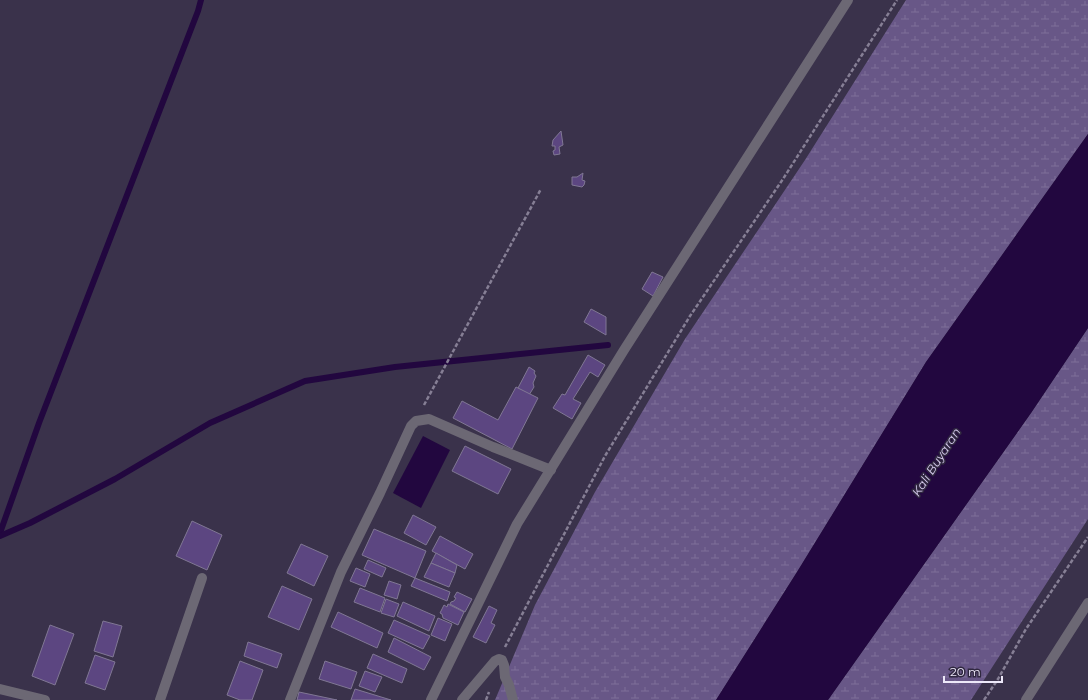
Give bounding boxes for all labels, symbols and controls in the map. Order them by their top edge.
water label: Kali Buyaran [908,425,964,499]
scale bar [944,658,1002,684]
text: 20 m [950,664,981,679]

